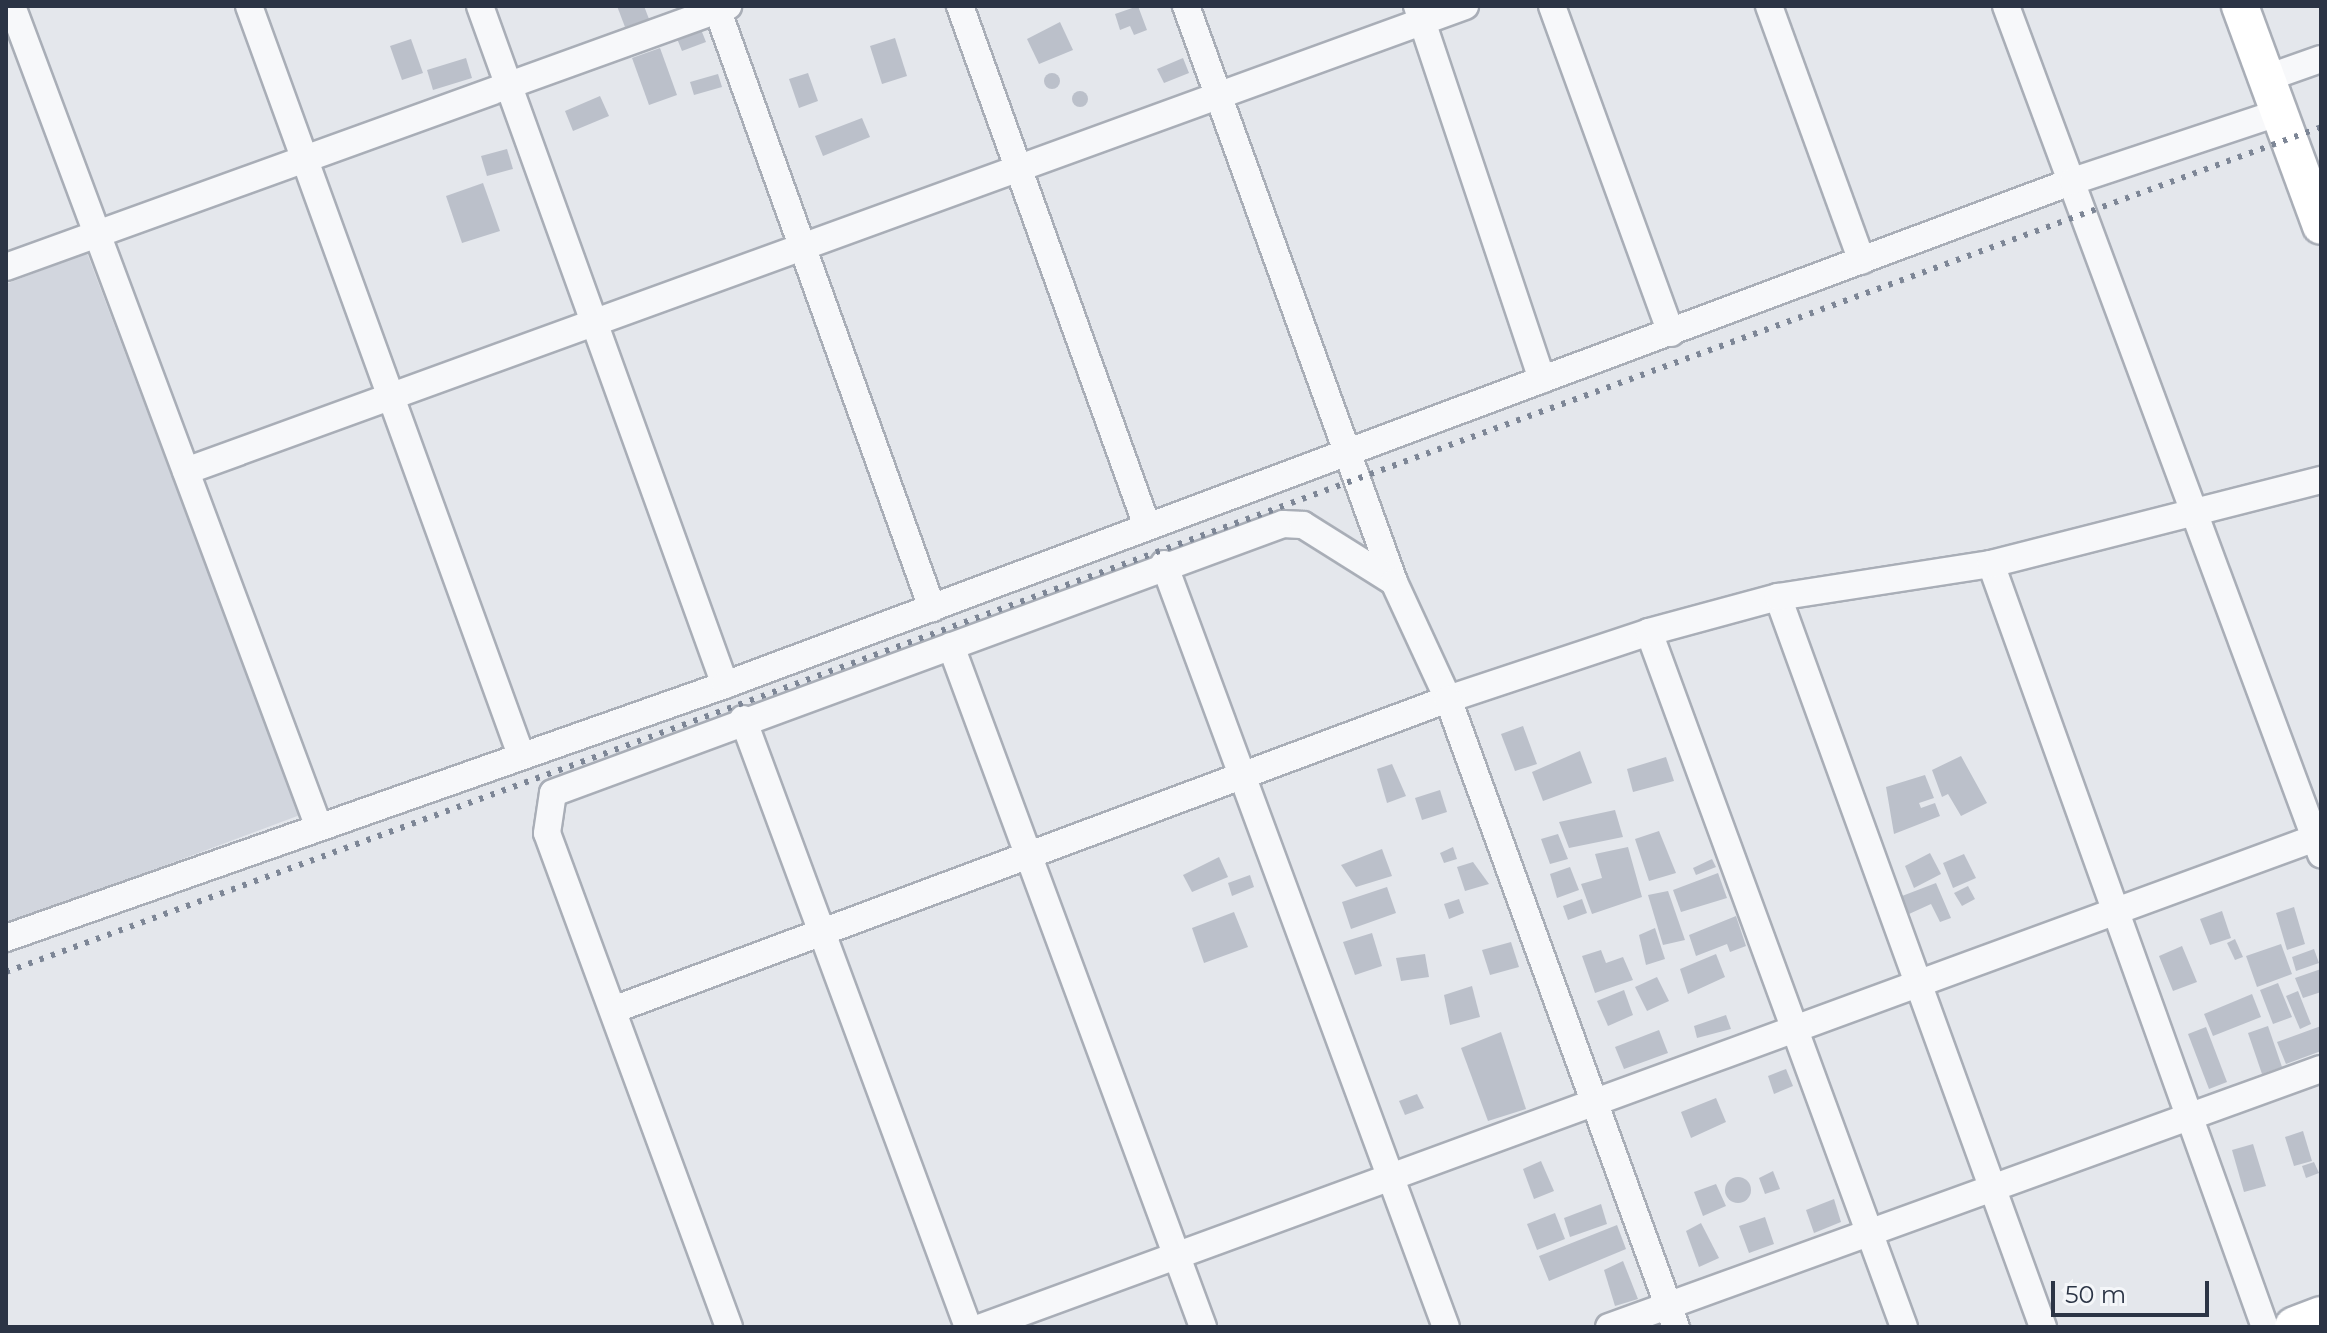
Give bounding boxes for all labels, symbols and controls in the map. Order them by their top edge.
scale bar [2055,1265,2213,1315]
text: 50 m [2065,1280,2126,1309]

